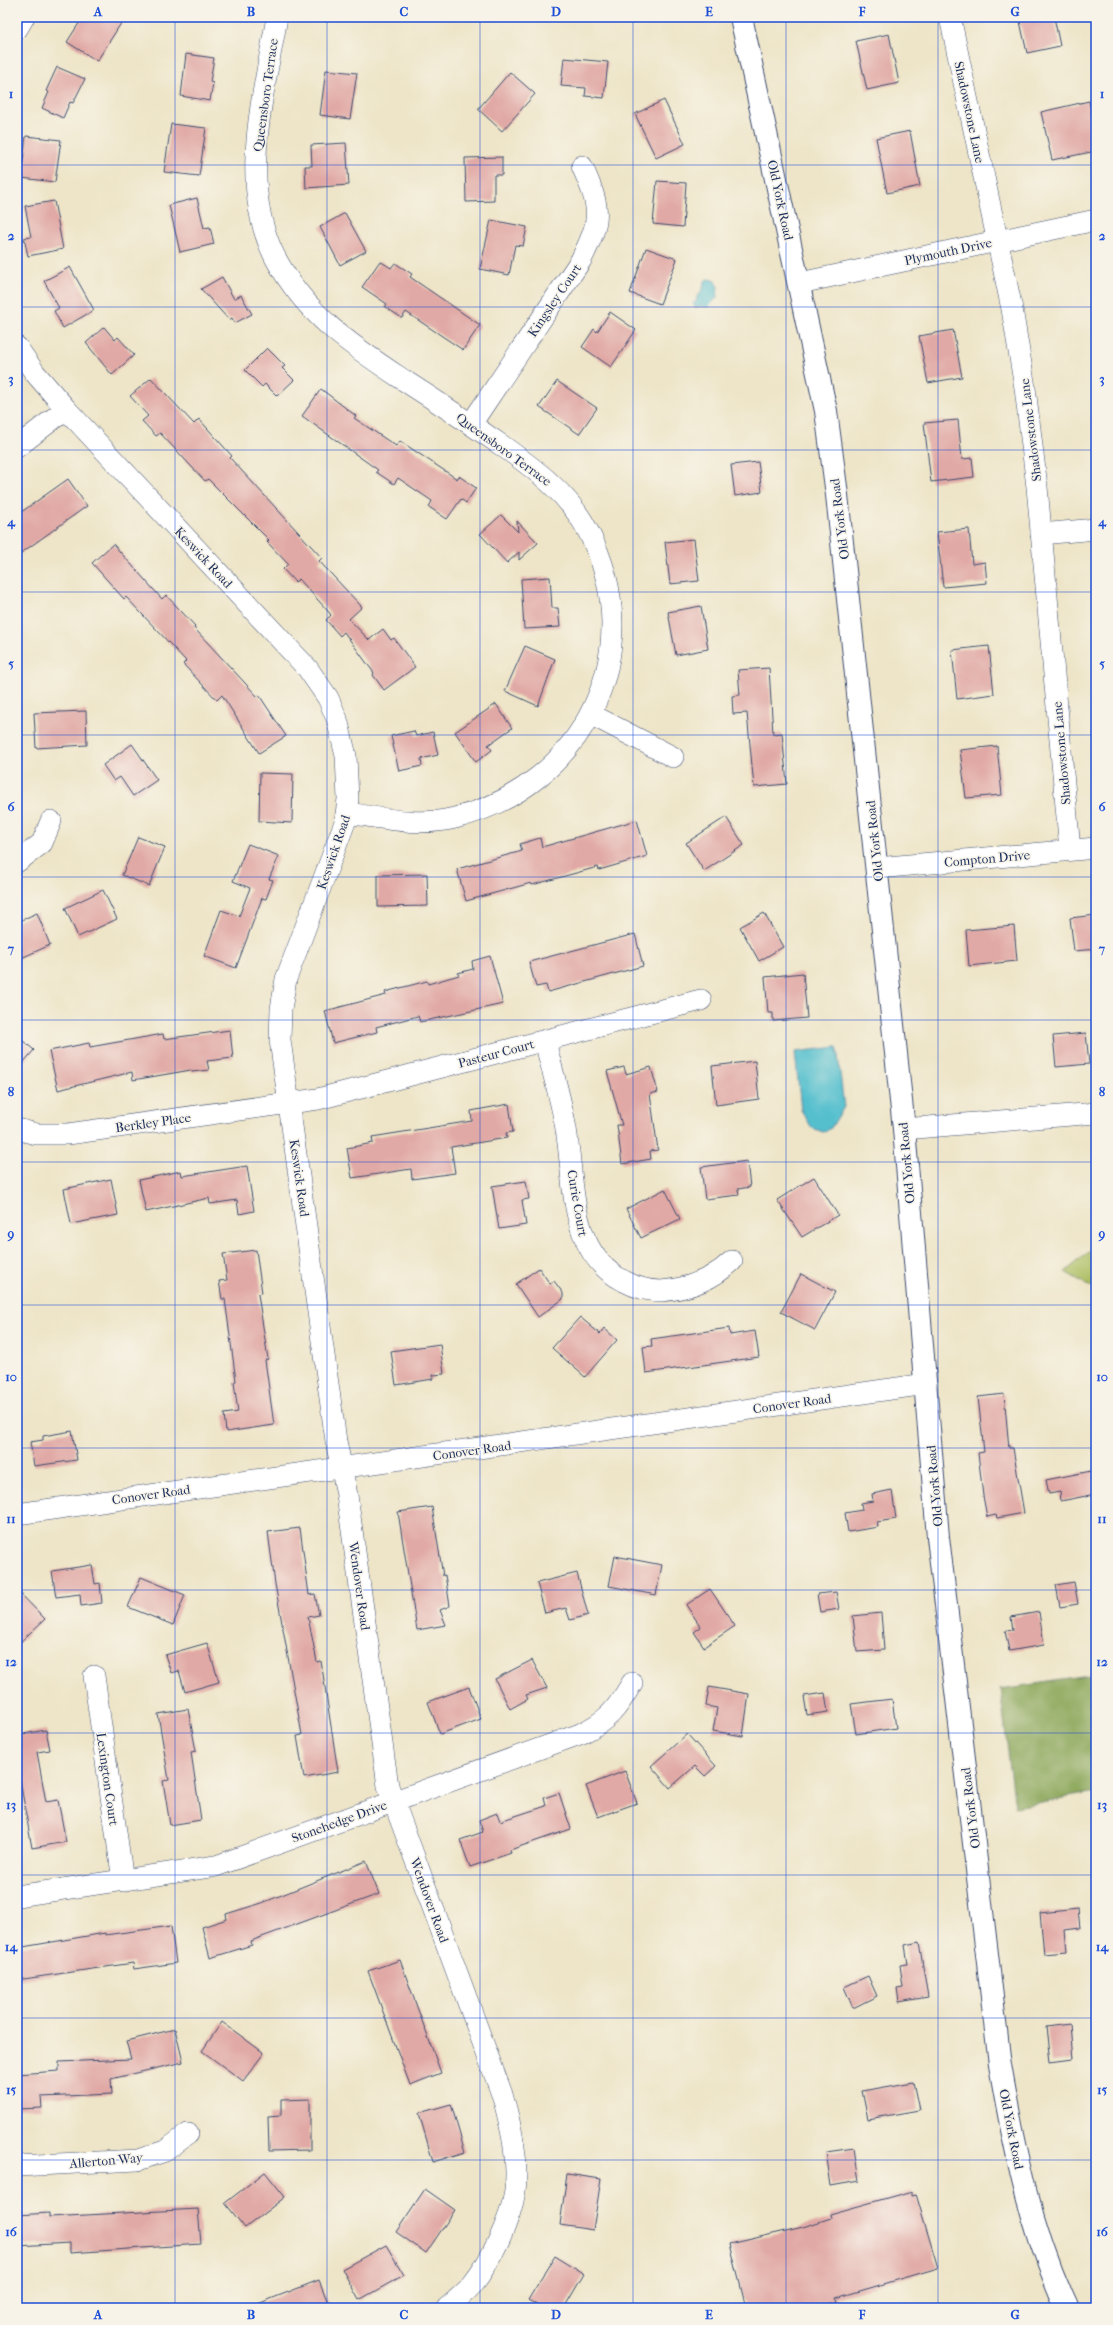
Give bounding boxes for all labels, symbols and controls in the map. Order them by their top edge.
text: A [93,4,103,19]
text: B [247,4,256,19]
text: C [400,4,409,19]
text: D [551,4,561,19]
text: E [705,4,713,19]
text: F [858,4,866,19]
text: G [1010,4,1020,19]
street label: Queensboro Terrace [250,37,281,153]
street label: Shadowstone Lane [951,60,988,165]
text: 1 [9,86,14,101]
text: 1 [1100,86,1105,101]
street label: Old York Road [765,159,797,243]
text: 2 [8,228,15,243]
text: 2 [1099,228,1106,243]
street label: Plymouth Drive [903,235,994,268]
street label: Kingsley Court [524,261,585,340]
text: 3 [8,371,14,387]
text: 3 [1099,371,1105,387]
street label: Shadowstone Lane [1017,377,1044,482]
street label: Queensboro Terrace [453,410,555,489]
street label: Old York Road [827,477,852,560]
text: 4 [6,514,16,530]
text: 4 [1097,514,1107,530]
street label: Keswick Road [172,524,236,592]
text: 5 [8,656,14,671]
text: 5 [1099,656,1105,671]
street label: Shadowstone Lane [1049,700,1073,805]
text: 6 [7,799,15,814]
street label: Old York Road [863,799,886,882]
text: 6 [1098,799,1106,814]
street label: Keswick Road [314,812,354,891]
street label: Compton Drive [943,847,1031,870]
text: 7 [7,941,15,956]
text: 7 [1098,941,1106,956]
street label: Pasteur Court [456,1036,536,1071]
text: 8 [8,1084,15,1099]
text: 8 [1099,1084,1106,1099]
street label: Berkley Place [114,1110,192,1135]
street label: Old York Road [895,1121,918,1204]
street label: Keswick Road [287,1138,312,1219]
street label: Curie Court [564,1169,591,1238]
text: 9 [7,1226,15,1242]
text: 9 [1098,1226,1106,1242]
text: 10 [5,1369,17,1384]
text: 10 [1096,1369,1108,1384]
street label: Conover Road [752,1390,833,1416]
street label: Conover Road [432,1437,513,1463]
street label: Old York Road [923,1444,946,1527]
street label: Conover Road [111,1481,192,1507]
text: 11 [6,1511,16,1526]
text: 11 [1097,1511,1107,1526]
street label: Wendover Road [346,1540,373,1632]
text: 12 [5,1654,17,1669]
text: 12 [1096,1654,1108,1669]
street label: Lexington Court [94,1732,122,1827]
street label: Old York Road [958,1766,983,1849]
text: 13 [6,1797,16,1813]
street label: Stonehedge Drive [289,1797,389,1846]
text: 13 [1097,1797,1107,1813]
street label: Wendover Road [407,1855,452,1946]
text: 14 [5,1939,18,1955]
text: 14 [1096,1939,1109,1955]
text: 15 [6,2082,16,2097]
text: 15 [1097,2082,1107,2097]
street label: Old York Road [996,2088,1027,2172]
street label: Allerton Way [68,2150,144,2171]
text: 16 [5,2224,18,2239]
text: 16 [1096,2224,1109,2239]
text: A [93,2307,103,2322]
text: B [247,2307,256,2322]
text: C [400,2307,409,2322]
text: D [551,2307,561,2322]
text: E [705,2307,713,2322]
text: F [858,2307,866,2322]
text: G [1010,2307,1020,2322]

